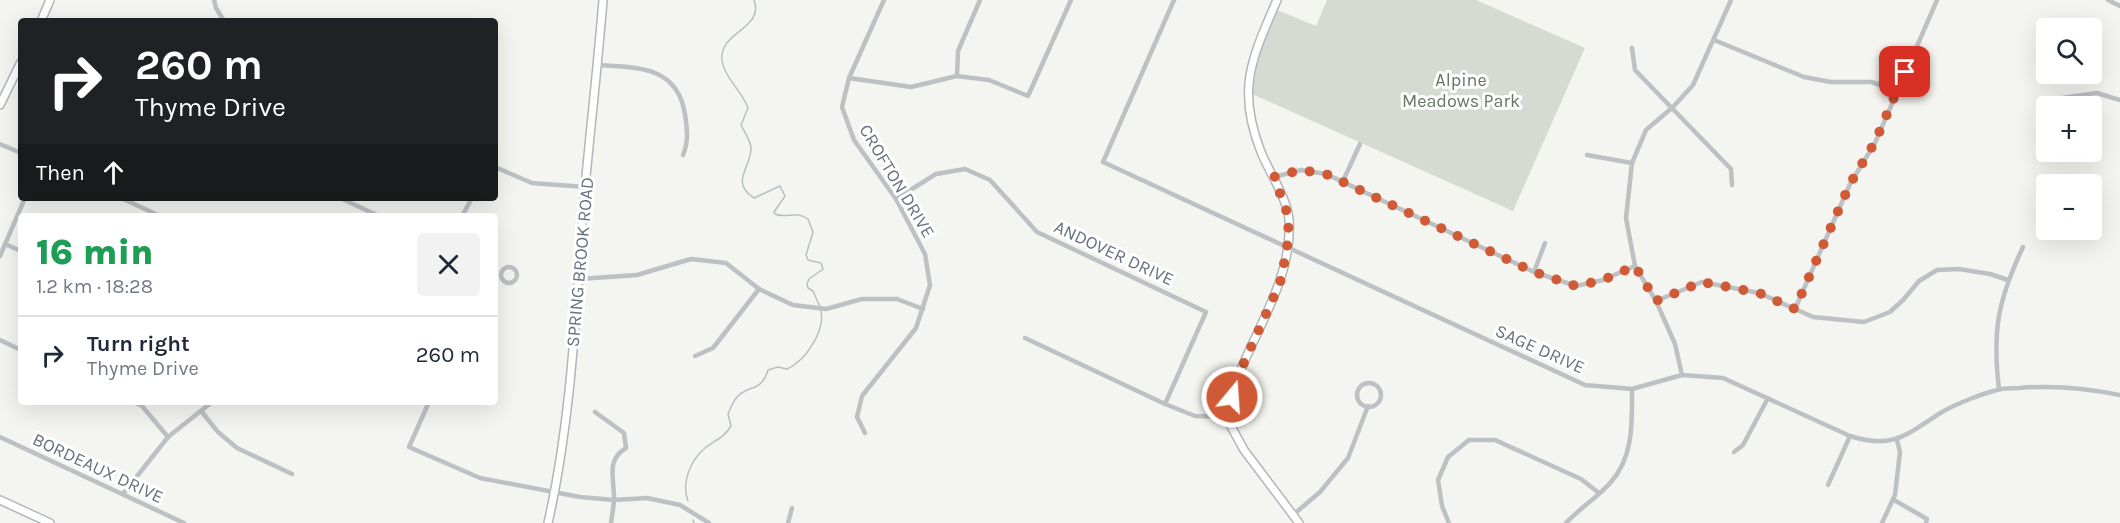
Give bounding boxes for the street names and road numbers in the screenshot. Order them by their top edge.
street label: CROFTON DRIVE [854,120,940,242]
street label: SPRING BROOK ROAD [562,176,598,348]
street label: ANDOVER DRIVE [1051,216,1177,290]
street label: SAGE DRIVE [1492,320,1588,378]
street label: BORDEAUX DRIVE [29,428,167,508]

